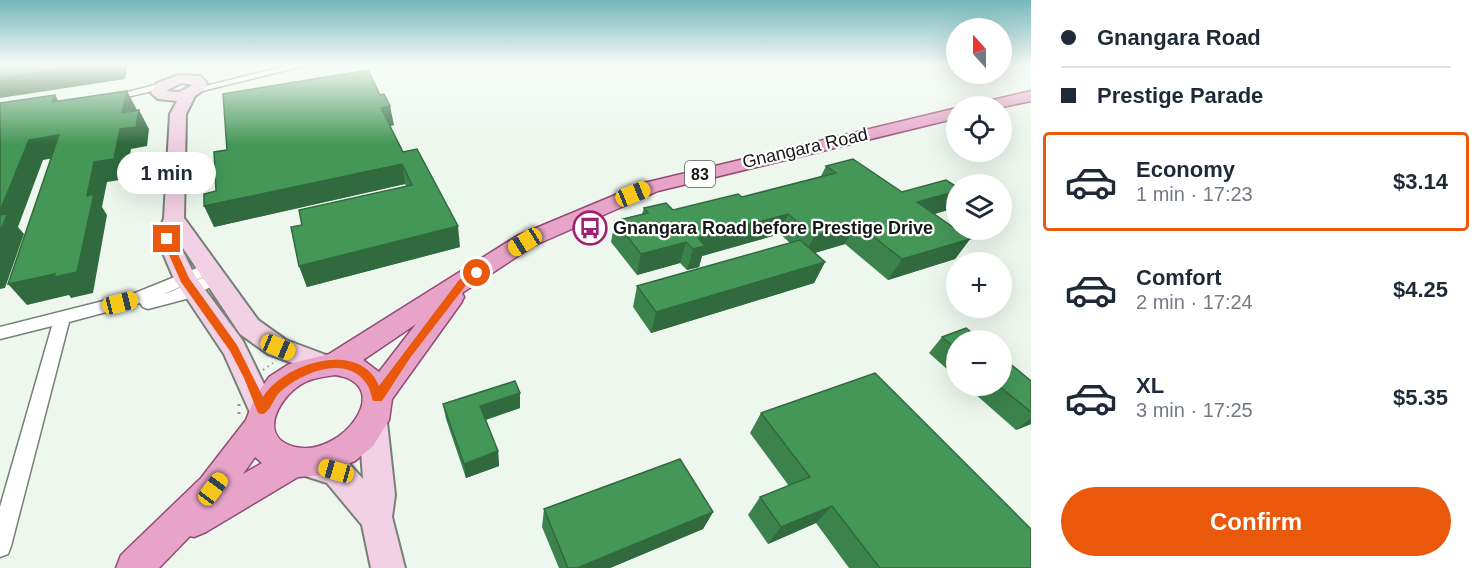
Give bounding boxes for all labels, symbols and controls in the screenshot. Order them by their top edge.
north arrow [946,18,1012,84]
map controls [946,18,1012,396]
text: Gnangara Road [1097,25,1261,50]
text: Prestige Parade [1097,83,1263,108]
button: locate [946,96,1012,162]
street label: Gnangara Road [740,124,870,172]
callout: 1 min [118,152,216,194]
icon: car [1064,155,1118,209]
text: Economy [1136,157,1235,182]
road number: 83 [685,161,715,187]
text: 1 min [140,162,193,184]
text: $3.14 [1393,169,1448,194]
button: layers [946,174,1012,240]
car [613,179,653,209]
text: 1 min · 17:23 [1136,183,1253,205]
bus stop icon: Gnangara Road before Prestige Drive [572,210,608,246]
place label: Gnangara Road before Prestige Drive [613,218,933,238]
route end [153,225,180,252]
car [505,225,545,259]
button: + [946,252,1012,318]
route start [463,259,490,286]
icon: car [1064,263,1118,317]
text: Comfort [1136,265,1222,290]
text: $4.25 [1393,277,1448,302]
car [100,290,140,316]
text: 2 min · 17:24 [1136,291,1253,313]
button: − [946,330,1012,396]
car [258,332,298,362]
icon: car [1064,371,1118,425]
text: XL [1136,373,1164,398]
text: $5.35 [1393,385,1448,410]
text: 3 min · 17:25 [1136,399,1253,421]
car [316,457,356,485]
car [195,469,231,509]
button: Confirm [1061,487,1451,556]

